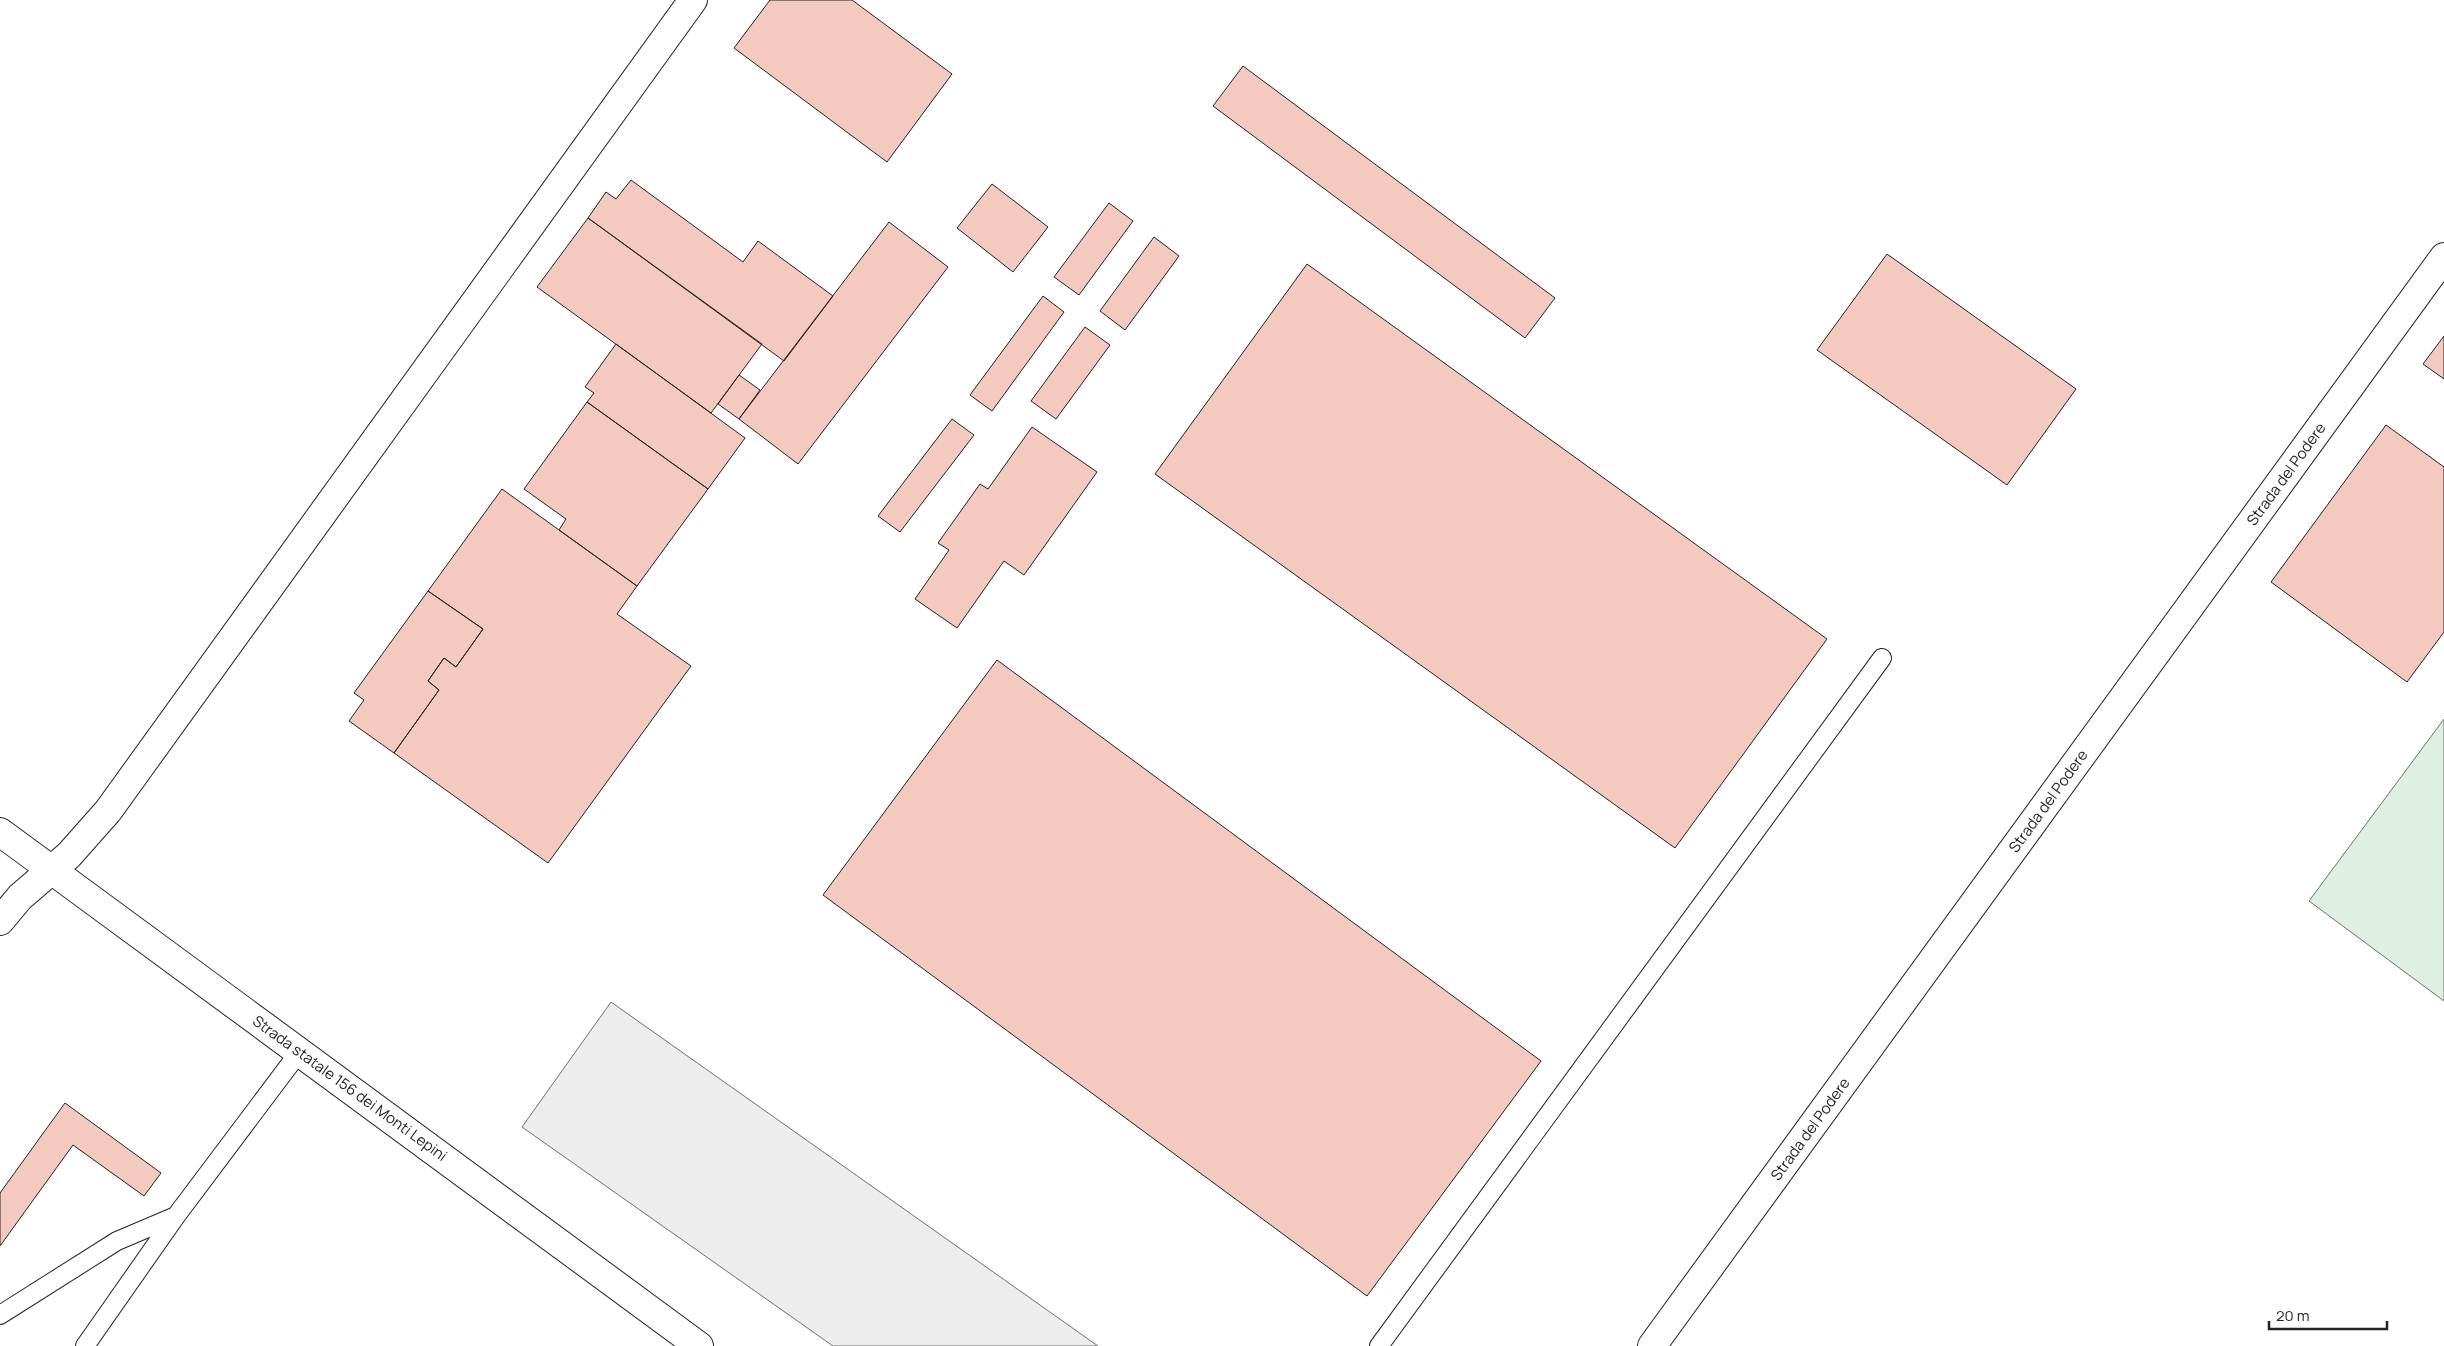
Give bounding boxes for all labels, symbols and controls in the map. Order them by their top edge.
street label: Strada del Podere [2241,418,2331,530]
street label: Strada del Podere [2003,745,2093,857]
street label: Strada statale 156 dei Monti Lepini [249,1010,451,1166]
street label: Strada del Podere [1765,1073,1855,1185]
scale bar [2269,1298,2386,1330]
text: 20 m [2276,1305,2309,1326]

